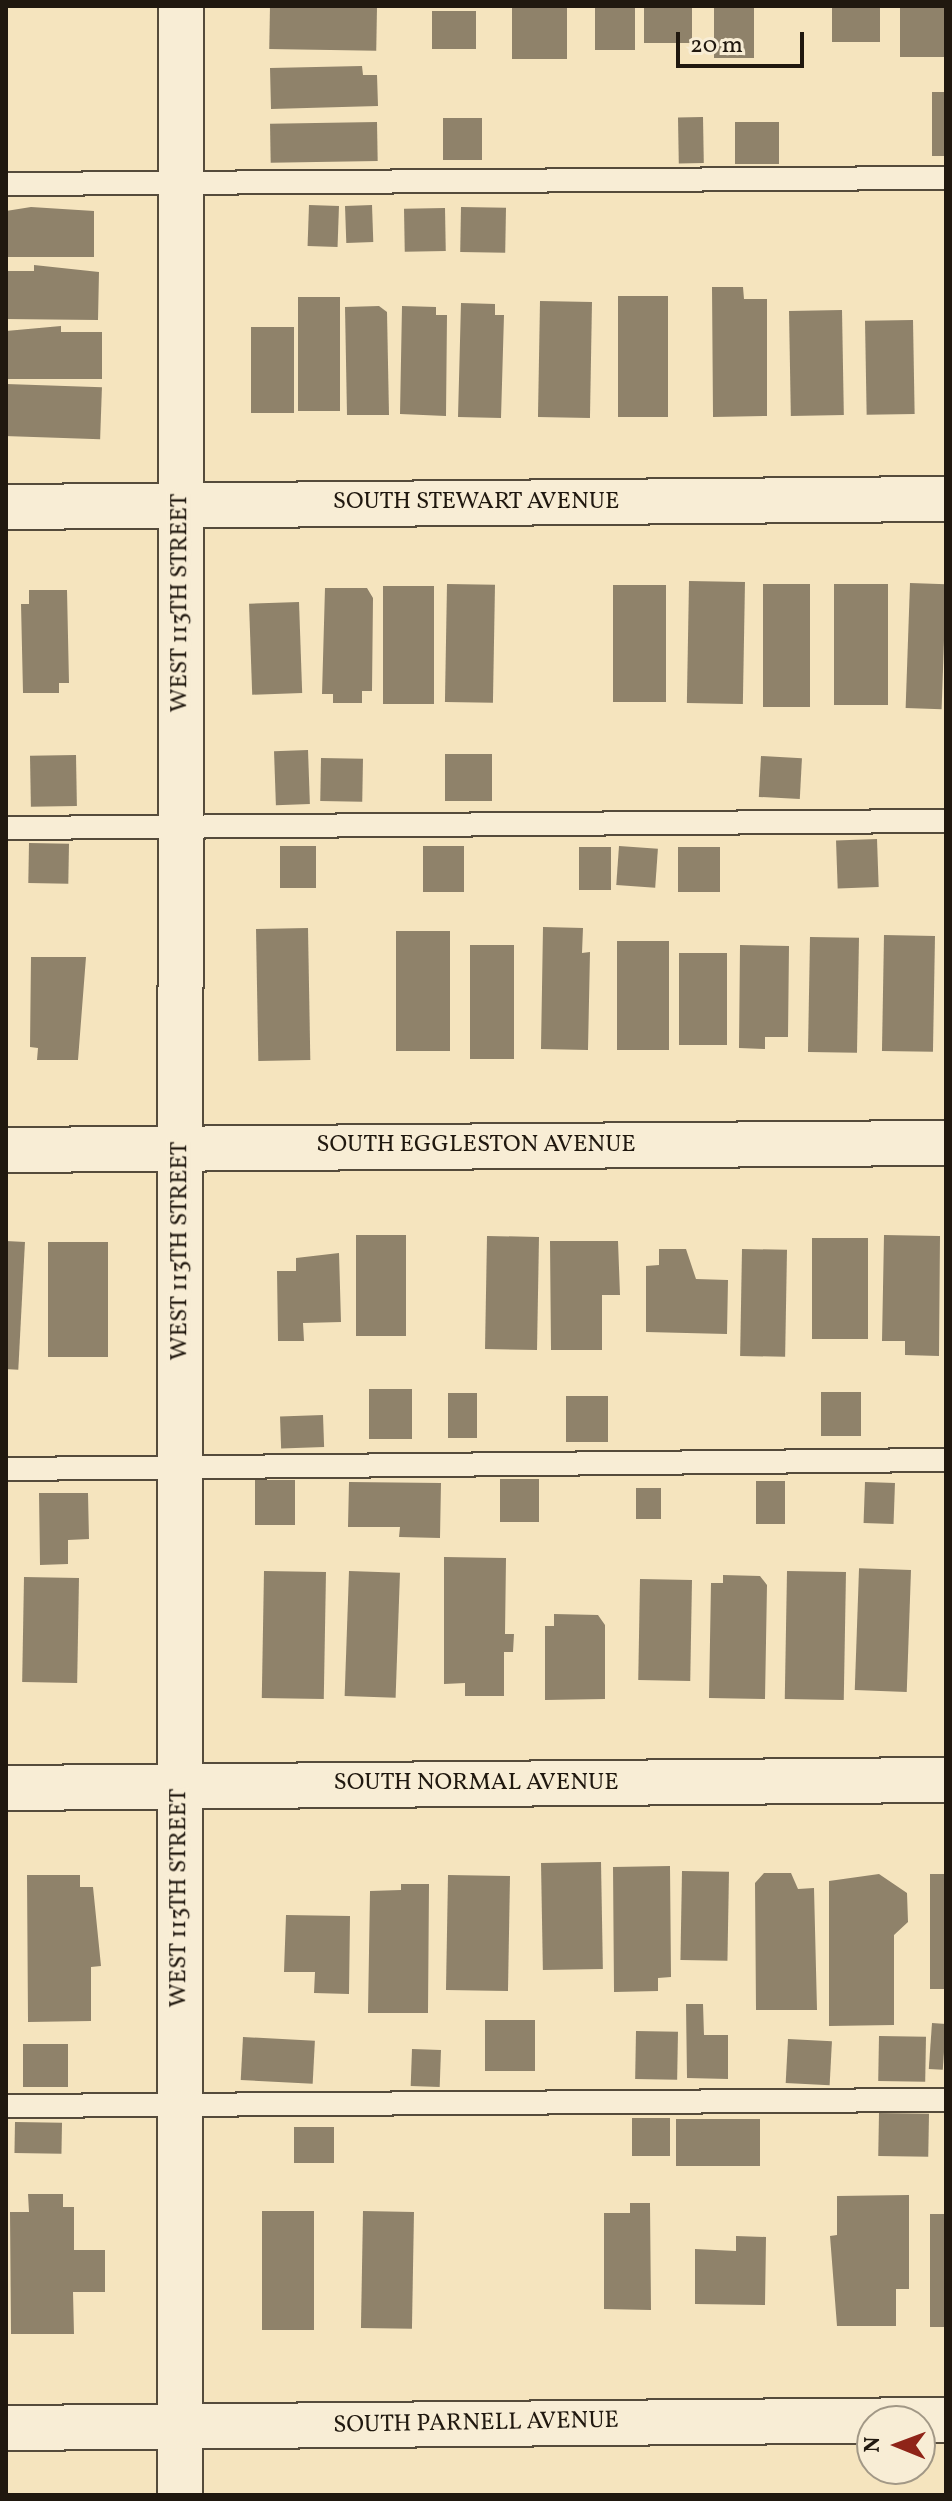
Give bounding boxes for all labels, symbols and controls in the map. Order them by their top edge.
scale bar [680,16,808,66]
text: 20 m [690,29,743,63]
street label: SOUTH STEWART AVENUE [332,489,620,517]
street label: WEST 113TH STREET [167,493,195,713]
street label: SOUTH EGGLESTON AVENUE [316,1132,636,1160]
street label: WEST 113TH STREET [167,1141,195,1361]
street label: SOUTH NORMAL AVENUE [333,1770,619,1798]
street label: WEST 113TH STREET [166,1788,194,2008]
north arrow [856,2405,936,2485]
street label: SOUTH PARNELL AVENUE [333,2407,619,2441]
text: N [858,2436,889,2453]

